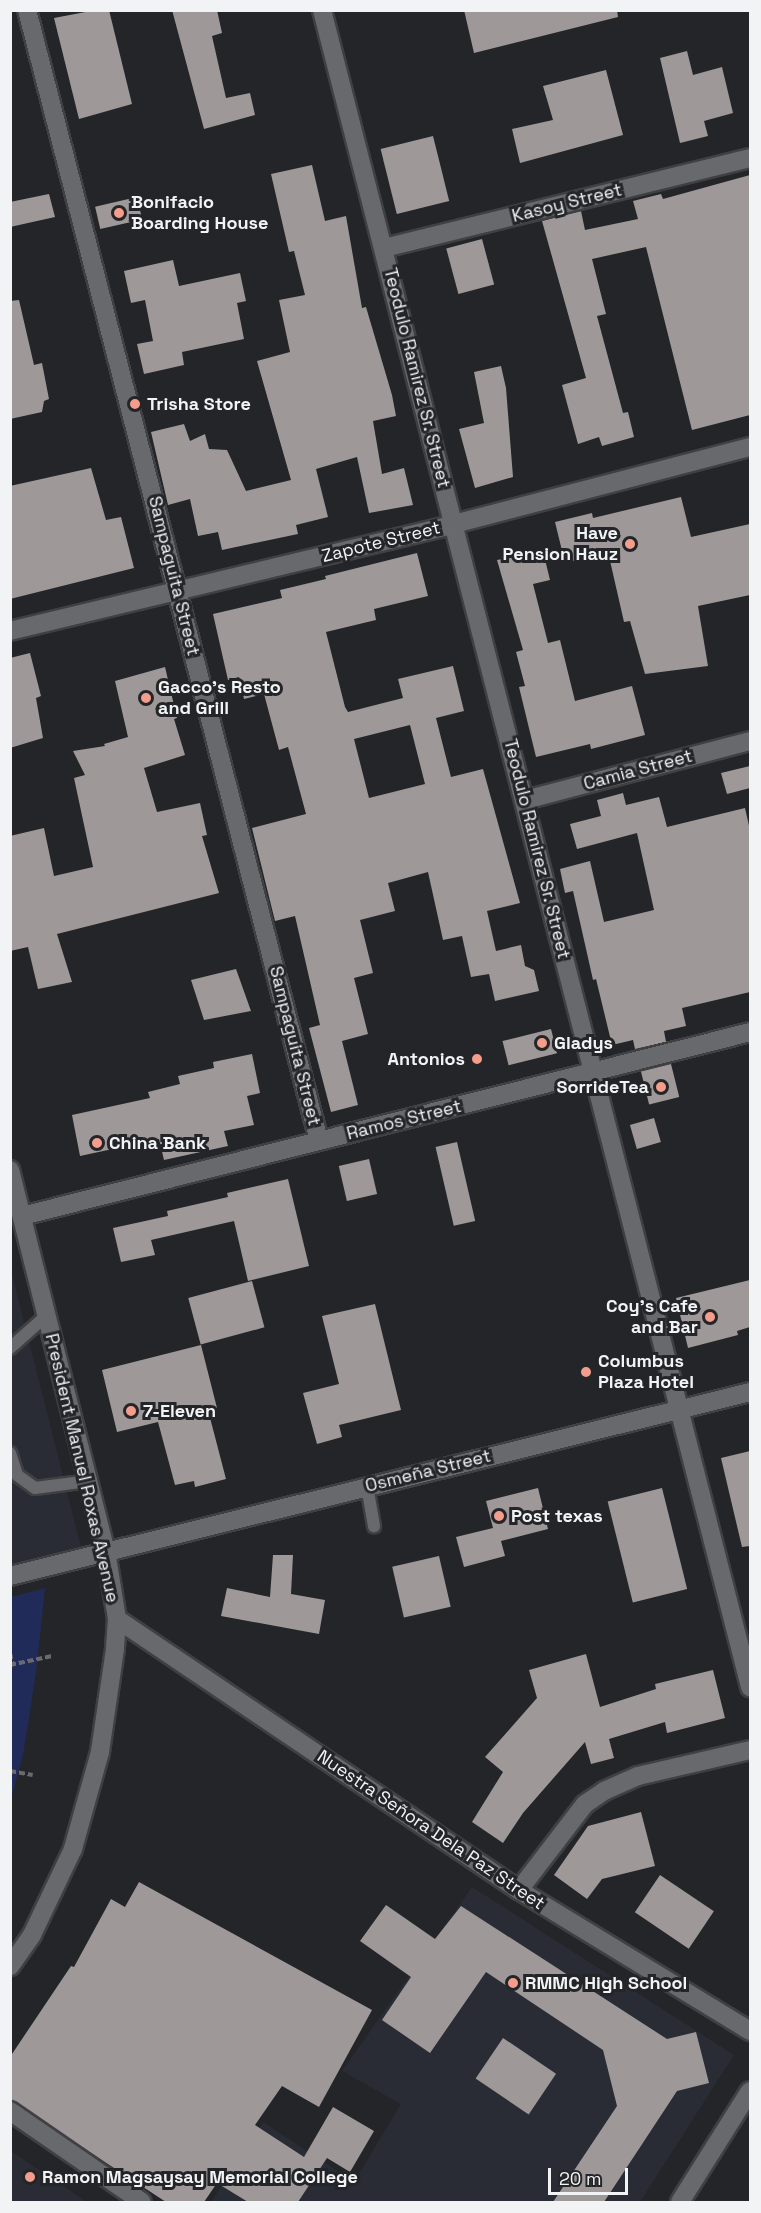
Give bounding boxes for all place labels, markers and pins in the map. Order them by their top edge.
place label: Bonifacio Boarding House [131,192,268,234]
marker: Bonifacio Boarding House [112,206,126,220]
place label: Trisha Store [147,393,251,415]
marker: Trisha Store [128,397,142,411]
place label: Have Pension Hauz [503,523,618,566]
marker: Have Pension Hauz [623,537,637,551]
place label: Gacco's Resto and Grill [158,677,281,720]
marker: Gacco's Resto and Grill [139,691,153,705]
place label: Gladys [554,1032,613,1054]
marker: Gladys [535,1036,549,1050]
place label: Antonios [388,1048,465,1070]
marker: Antonios [470,1052,484,1066]
place label: SorrideTea [556,1076,649,1098]
marker: SorrideTea [654,1080,668,1094]
place label: China Bank [109,1132,206,1154]
marker: China Bank [90,1136,104,1150]
place label: Coy's Cafe and Bar [606,1296,698,1338]
marker: Coy's Cafe and Bar [703,1310,717,1324]
place label: Columbus Plaza Hotel [598,1351,694,1394]
marker: Columbus Plaza Hotel [579,1365,593,1379]
place label: 7-Eleven [143,1400,216,1422]
marker: 7-Eleven [124,1404,138,1418]
place label: Post texas [511,1505,603,1527]
marker: Post texas [492,1509,506,1523]
place label: RMMC High School [525,1972,687,1994]
marker: RMMC High School [506,1976,520,1990]
place label: Ramon Magsaysay Memorial College [42,2166,358,2188]
marker: Ramon Magsaysay Memorial College [23,2170,37,2184]

